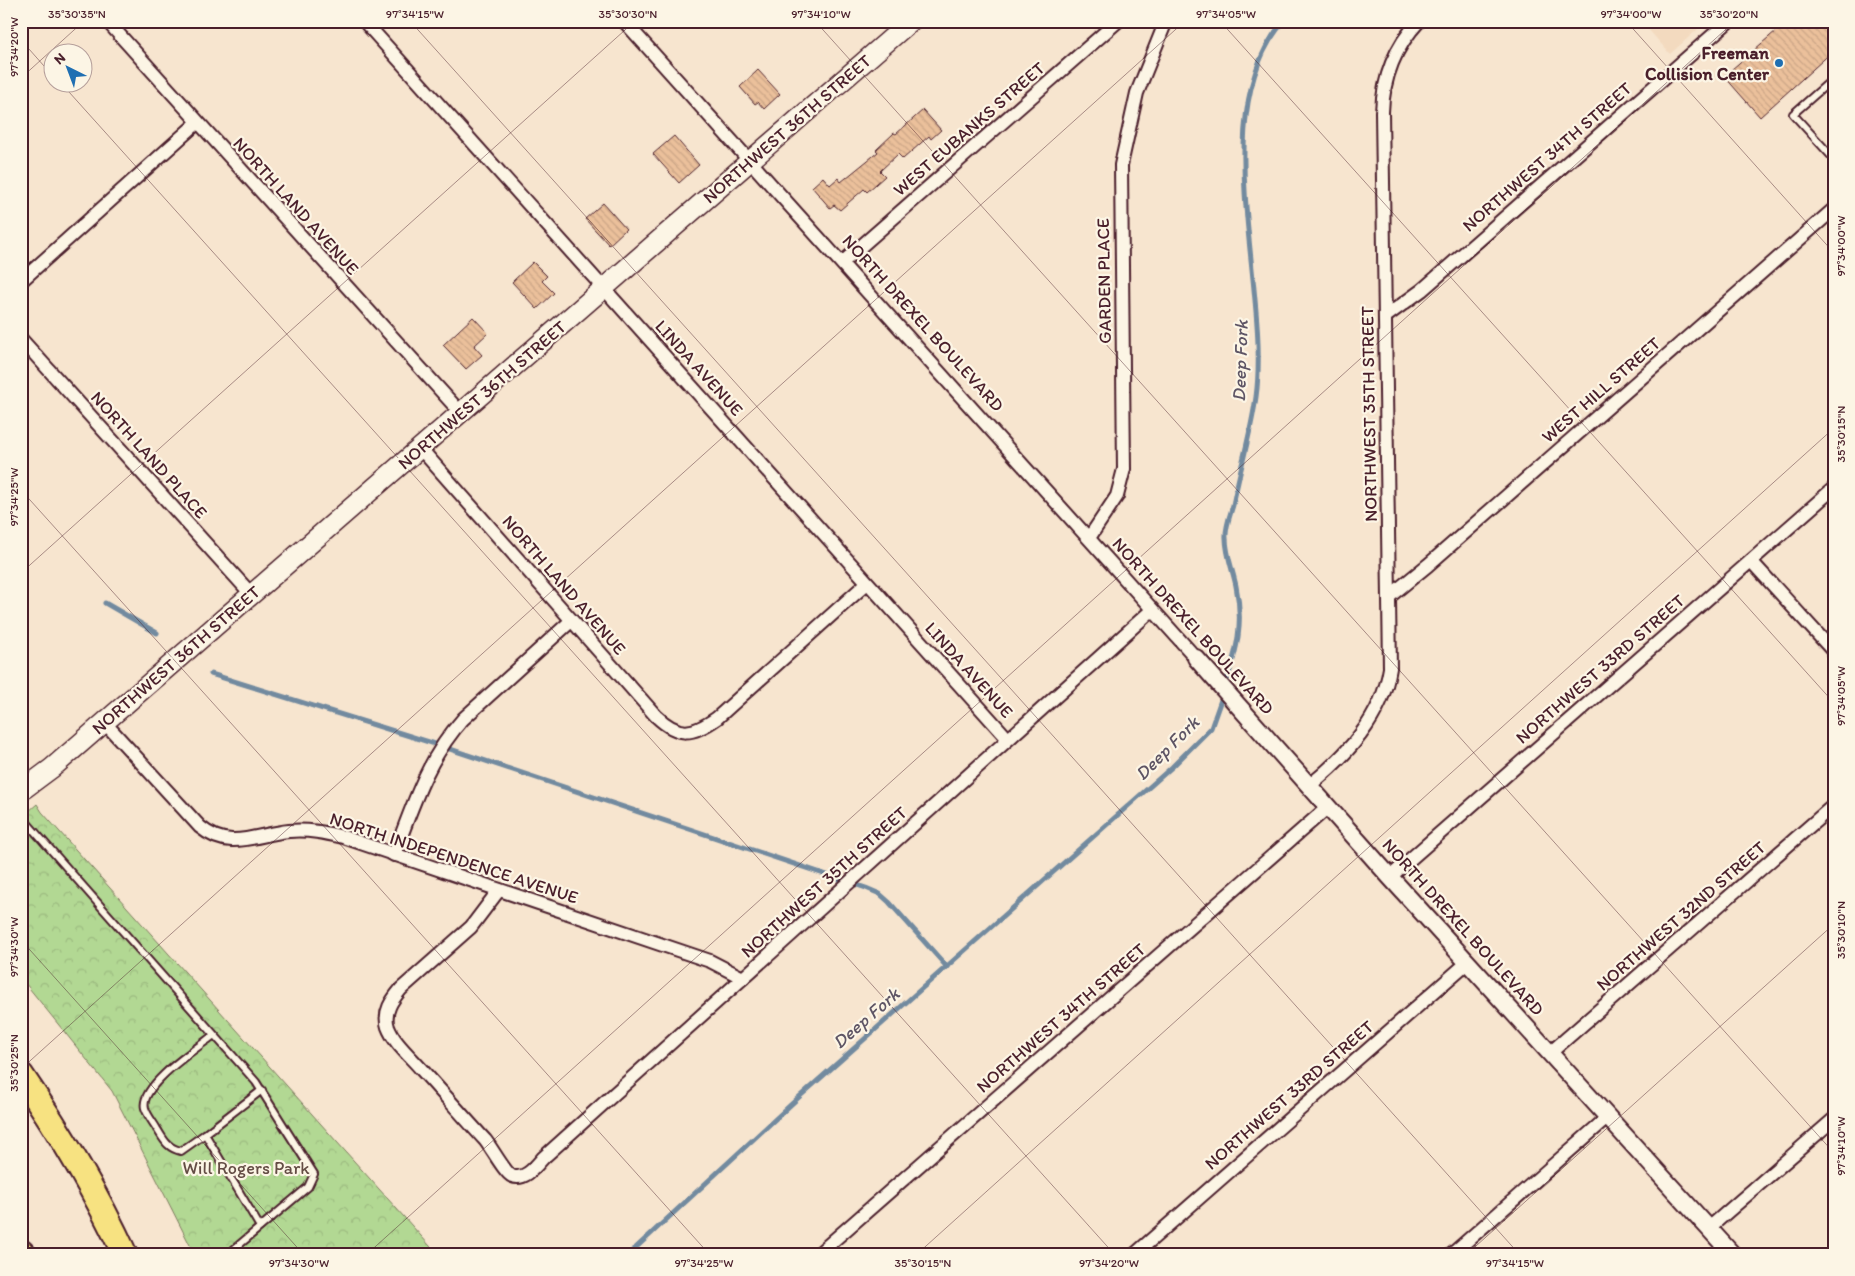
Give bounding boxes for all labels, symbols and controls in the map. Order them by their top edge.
text: 35°30'35"N [48,7,106,21]
text: 97°34'15"W [386,7,444,21]
text: 35°30'30"N [599,7,657,21]
text: 97°34'10"W [791,7,851,21]
text: 97°34'05"W [1196,7,1256,21]
text: 97°34'00"W [1600,7,1662,21]
text: 35°30'20"N [1700,7,1758,21]
text: 97°34'20"W [7,17,21,77]
north arrow [42,42,92,92]
place label: Freeman Collision Center [1645,42,1770,85]
text: N [50,49,69,68]
street label: NORTHWEST 36TH STREET [698,50,876,208]
street label: WEST EUBANKS STREET [889,57,1049,201]
marker: Freeman Collision Center [1773,57,1785,69]
street label: NORTHWEST 34TH STREET [1458,77,1636,237]
street label: NORTH LAND AVENUE [228,133,364,279]
text: 97°34'00"W [1834,215,1848,277]
street label: GARDEN PLACE [1092,218,1116,344]
street label: NORTH DREXEL BOULEVARD [837,230,1009,416]
street label: NORTHWEST 35TH STREET [1356,306,1382,522]
street label: LINDA AVENUE [650,315,748,421]
street label: NORTHWEST 36TH STREET [393,316,571,474]
water label: Deep Fork [1227,319,1253,402]
street label: WEST HILL STREET [1537,332,1665,448]
street label: NORTH LAND PLACE [86,387,212,523]
text: 35°30'15"N [1834,406,1848,462]
text: 97°34'25"W [7,467,21,527]
street label: NORTH LAND AVENUE [497,511,631,659]
street label: NORTH DREXEL BOULEVARD [1107,533,1279,719]
street label: NORTHWEST 36TH STREET [87,581,265,739]
street label: NORTHWEST 33RD STREET [1511,590,1689,748]
street label: LINDA AVENUE [920,617,1018,723]
text: 97°34'05"W [1834,666,1848,726]
water label: Deep Fork [1130,710,1205,785]
street label: NORTHWEST 35TH STREET [736,802,912,962]
street label: NORTH INDEPENDENCE AVENUE [327,807,581,909]
street label: NORTH DREXEL BOULEVARD [1377,834,1549,1020]
street label: NORTHWEST 32ND STREET [1592,836,1770,996]
text: 35°30'10"N [1834,901,1848,959]
text: 97°34'30"W [7,917,21,977]
street label: NORTHWEST 34TH STREET [972,938,1150,1098]
water label: Deep Fork [828,982,905,1053]
street label: NORTHWEST 33RD STREET [1200,1016,1378,1174]
text: 35°30'25"N [7,1034,21,1092]
text: 97°34'10"W [1834,1116,1848,1176]
park label: Will Rogers Park [182,1157,310,1179]
text: 97°34'30"W [269,1256,329,1270]
text: 97°34'25"W [674,1256,734,1270]
text: 35°30'15"N [895,1256,951,1270]
text: 97°34'20"W [1079,1256,1139,1270]
text: 97°34'15"W [1486,1256,1544,1270]

